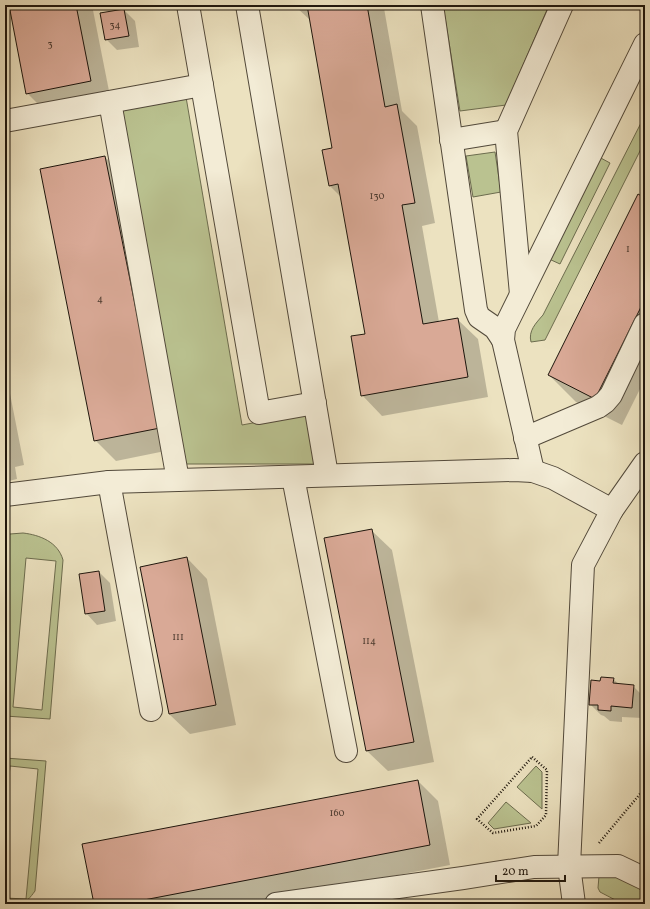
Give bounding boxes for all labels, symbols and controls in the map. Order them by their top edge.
house number: 34 [109,18,121,32]
house number: 3 [47,37,53,51]
house number: 130 [370,189,384,203]
house number: 1 [626,242,630,256]
house number: 4 [97,292,103,306]
house number: 111 [172,630,184,644]
house number: 114 [362,634,376,648]
house number: 160 [330,806,344,820]
scale bar [496,857,565,883]
text: 20 m [502,864,529,880]

